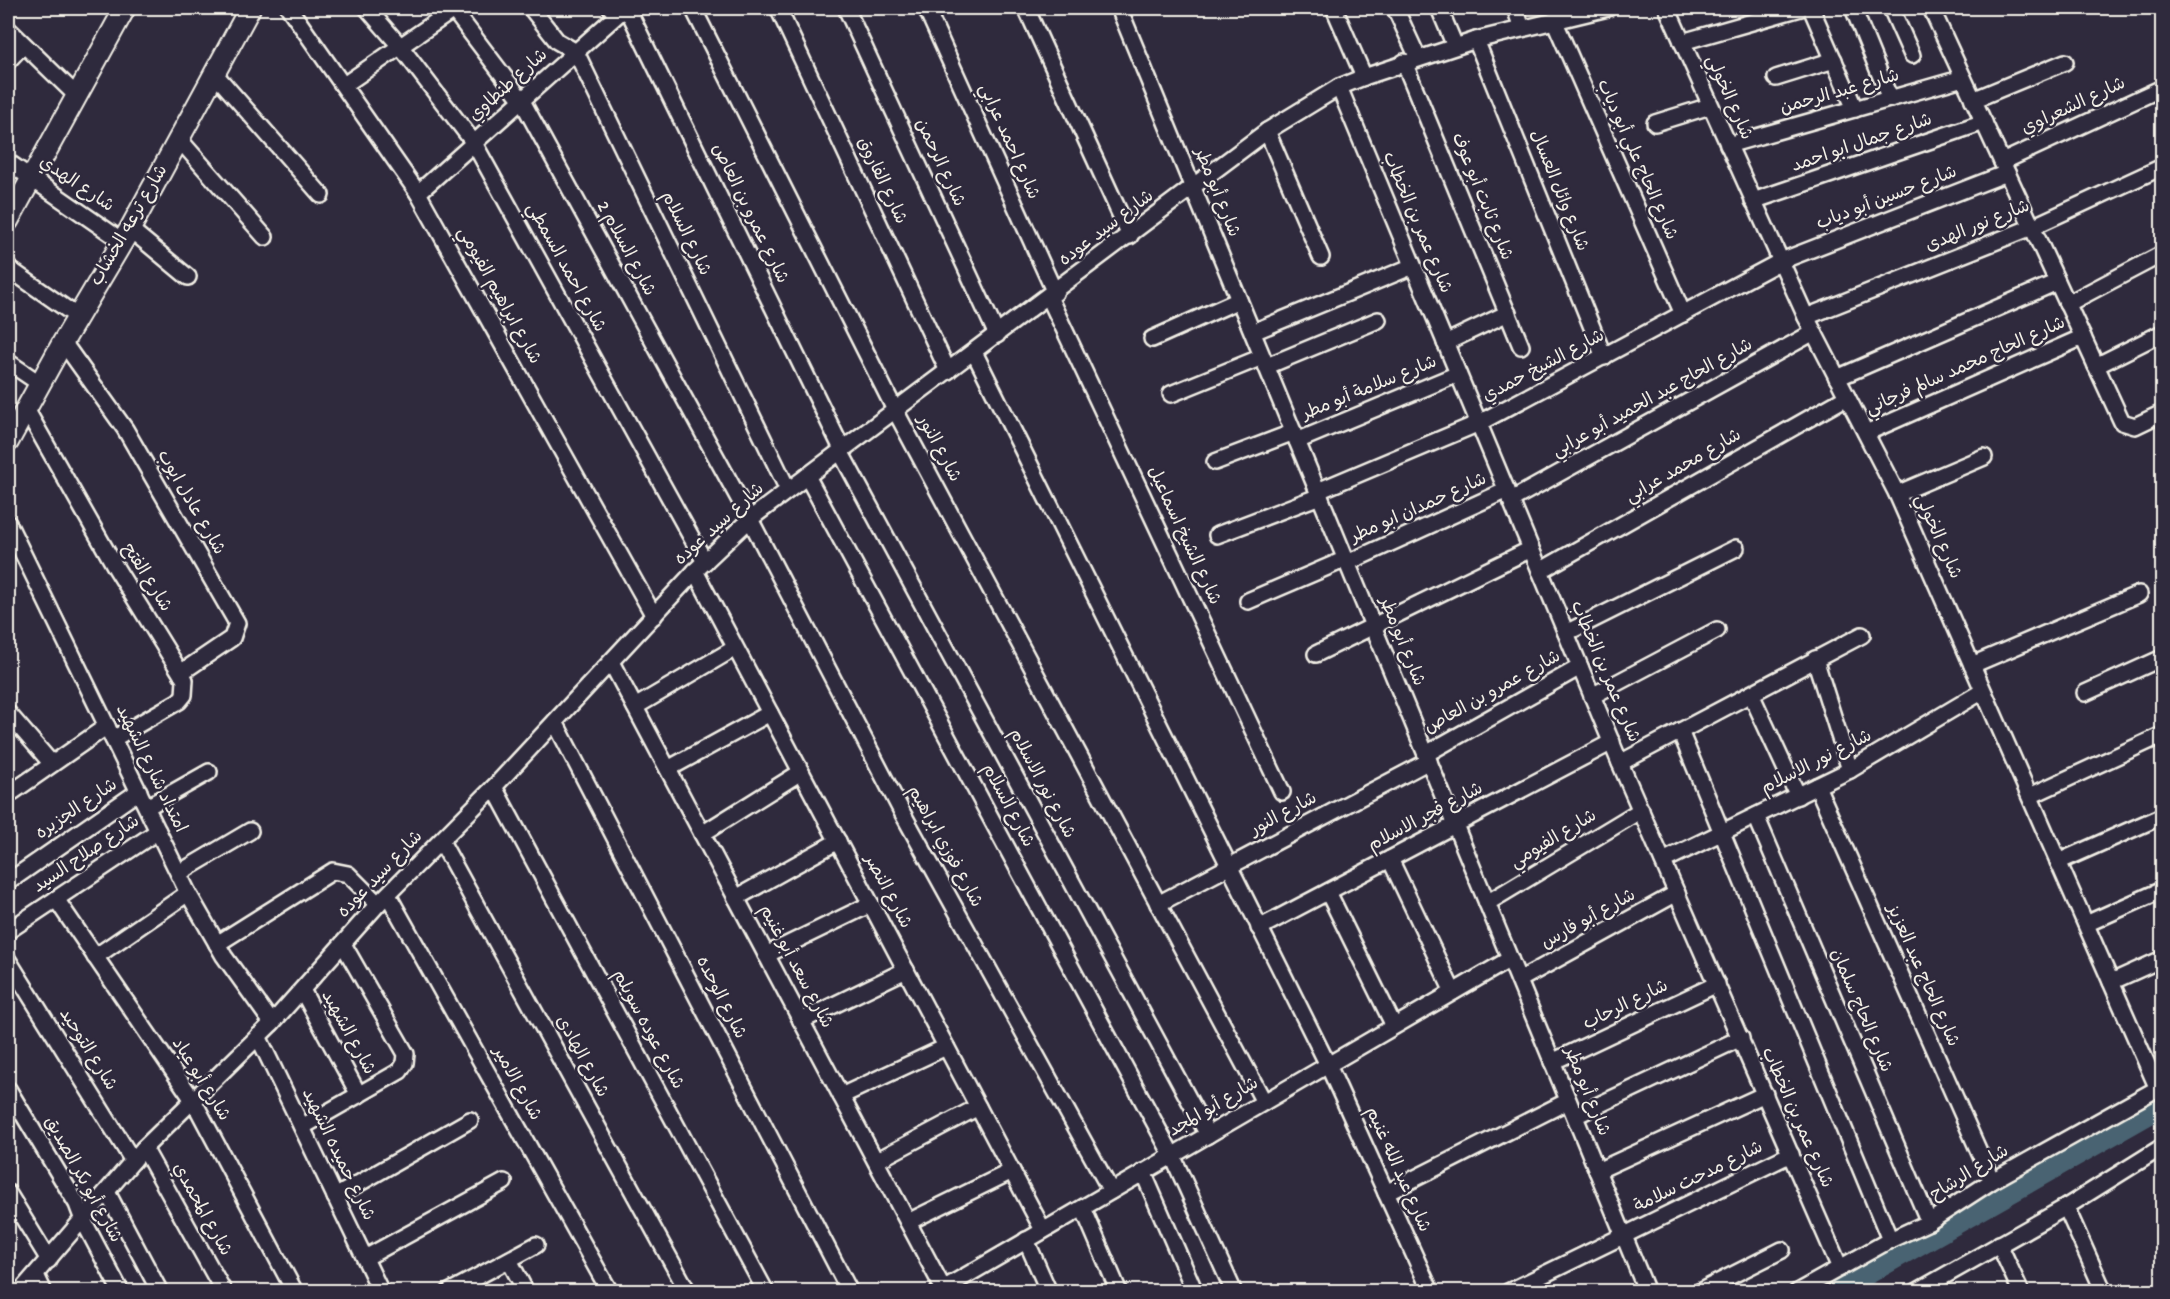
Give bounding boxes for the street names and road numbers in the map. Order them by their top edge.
street label: شارع طنطاوي [465,45,553,127]
street label: شارع الخولي [1697,52,1756,145]
street label: شارع عبد الرحمن [1778,66,1902,120]
street label: شارع الشعراوي [2019,74,2129,140]
street label: شارع الحاج علي أبو دياب [1588,76,1683,245]
street label: شارع احمد عرابي [970,81,1043,204]
street label: شارع جمال ابو احمد [1789,110,1935,178]
street label: شارع الرحمن [910,116,968,210]
street label: شارع وائل العسال [1524,127,1592,255]
street label: شارع ثابت أبو عوف [1446,129,1518,264]
street label: شارع الفاروق [852,134,910,228]
street label: شارع عمرو بن العاص [706,141,792,287]
street label: شارع أبو مطر [1188,143,1245,241]
street label: شارع عمر بن الخطاب [1377,149,1455,297]
street label: شارع الهدي [35,152,117,218]
street label: شارع حسين أبو دياب [1813,161,1960,235]
street label: شارع ترعه الخشاب [87,162,173,290]
street label: شارع سيد عوده [1055,186,1159,272]
street label: شارع السلام [655,188,714,280]
street label: شارع نور الهدى [1923,196,2033,258]
street label: شارع السلام 2 [590,198,659,301]
street label: شارع احمد السمطي [518,200,609,338]
street label: شارع ابراهيم الفيومي [449,224,544,370]
street label: شارع الحاج محمد سالم فرجاني [1863,313,2070,423]
street label: شارع الشيخ حمدي [1479,326,1609,408]
street label: شارع الحاج عبد الحميد أبو عرابي [1548,333,1758,466]
street label: شارع سلامة أبو مطر [1297,351,1440,426]
street label: شارع النور [911,410,964,486]
street label: شارع محمد عرابي [1622,425,1747,511]
street label: شارع عادل ايوب [152,447,228,559]
street label: شارع الشيخ اسماعيل [1142,463,1224,609]
street label: شارع حمدان ابو مطر [1346,470,1490,549]
street label: شارع سيد عوده [671,479,769,571]
street label: شارع الخولي [1906,491,1965,584]
street label: شارع الفتح [117,540,175,616]
street label: شارع أبو مطر [1373,592,1430,690]
street label: شارع عمر بن الخطاب [1565,598,1643,746]
street label: شارع عمرو بن العاص [1421,647,1565,739]
street label: امتداد شارع الشهيد [110,701,190,837]
street label: شارع نور الاسلام [1002,725,1079,843]
street label: شارع نور الاسلام [1758,726,1876,801]
street label: شارع السلام [975,761,1038,852]
street label: شارع الجزيره [32,775,122,845]
street label: شارع فجر الاسلام [1365,779,1488,858]
street label: شارع فوزي ابراهيم [901,783,986,912]
street label: شارع النور [1245,789,1321,842]
street label: شارع الفيومي [1507,806,1603,877]
street label: شارع صلاح السيد [30,812,144,898]
street label: شارع سيد عوده [334,827,428,923]
street label: شارع النصر [858,850,915,933]
street label: شارع أبو فارس [1537,884,1640,955]
street label: شارع الحاج عبد العزيز [1880,900,1963,1050]
street label: شارع سعد أبو غنيم [753,901,838,1033]
street label: شارع الحاج سلمان [1825,946,1895,1076]
street label: شارع الوحده [690,953,750,1043]
street label: شارع عوده سويلم [606,967,687,1094]
street label: شارع الرحاب [1580,976,1672,1036]
street label: شارع الشهيد [315,987,379,1079]
street label: شارع التوحيد [53,1005,121,1095]
street label: شارع الهادى [550,1012,612,1102]
street label: شارع أبو عياد [166,1033,236,1125]
street label: شارع الامير [486,1042,545,1125]
street label: شارع أبو مطر [1558,1042,1615,1140]
street label: شارع عمر بن الخطاب [1756,1044,1836,1192]
street label: شارع أبو المجد [1164,1072,1263,1142]
street label: شارع حميده الشهيد [296,1085,378,1225]
street label: شارع عبد الله غنيم [1359,1104,1434,1236]
street label: شارع أبو بكر الصديق [39,1112,127,1247]
street label: شارع مدحت سلامة [1631,1138,1767,1218]
street label: شارع الرشاح [1927,1141,2013,1207]
street label: شارع المحمدي [167,1160,235,1260]

